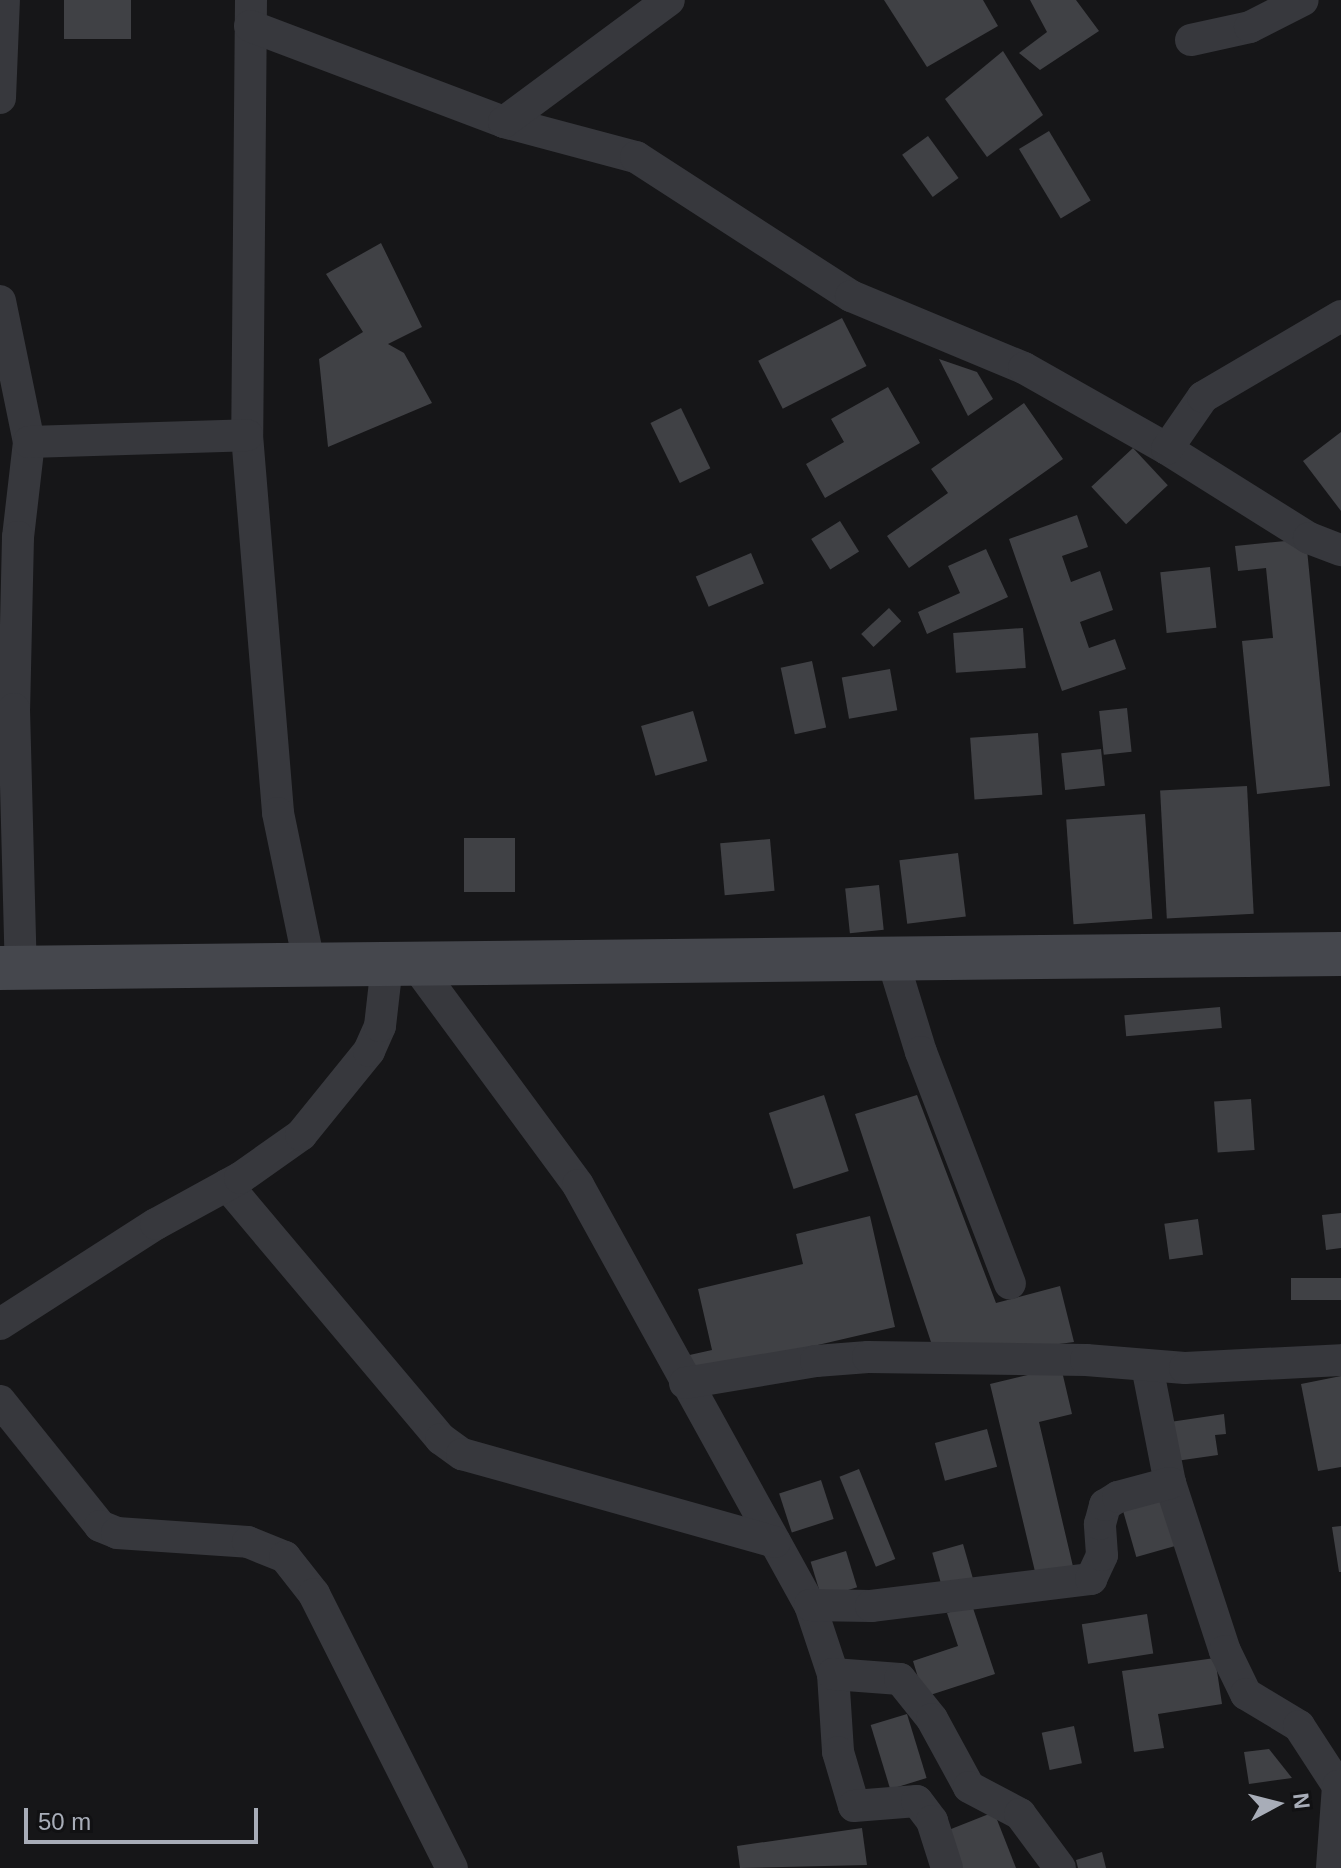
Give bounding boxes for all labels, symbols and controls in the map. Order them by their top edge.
north arrow [1237,1764,1317,1844]
scale bar [28,1792,262,1842]
text: N [1288,1792,1315,1810]
text: 50 m [38,1808,91,1835]

